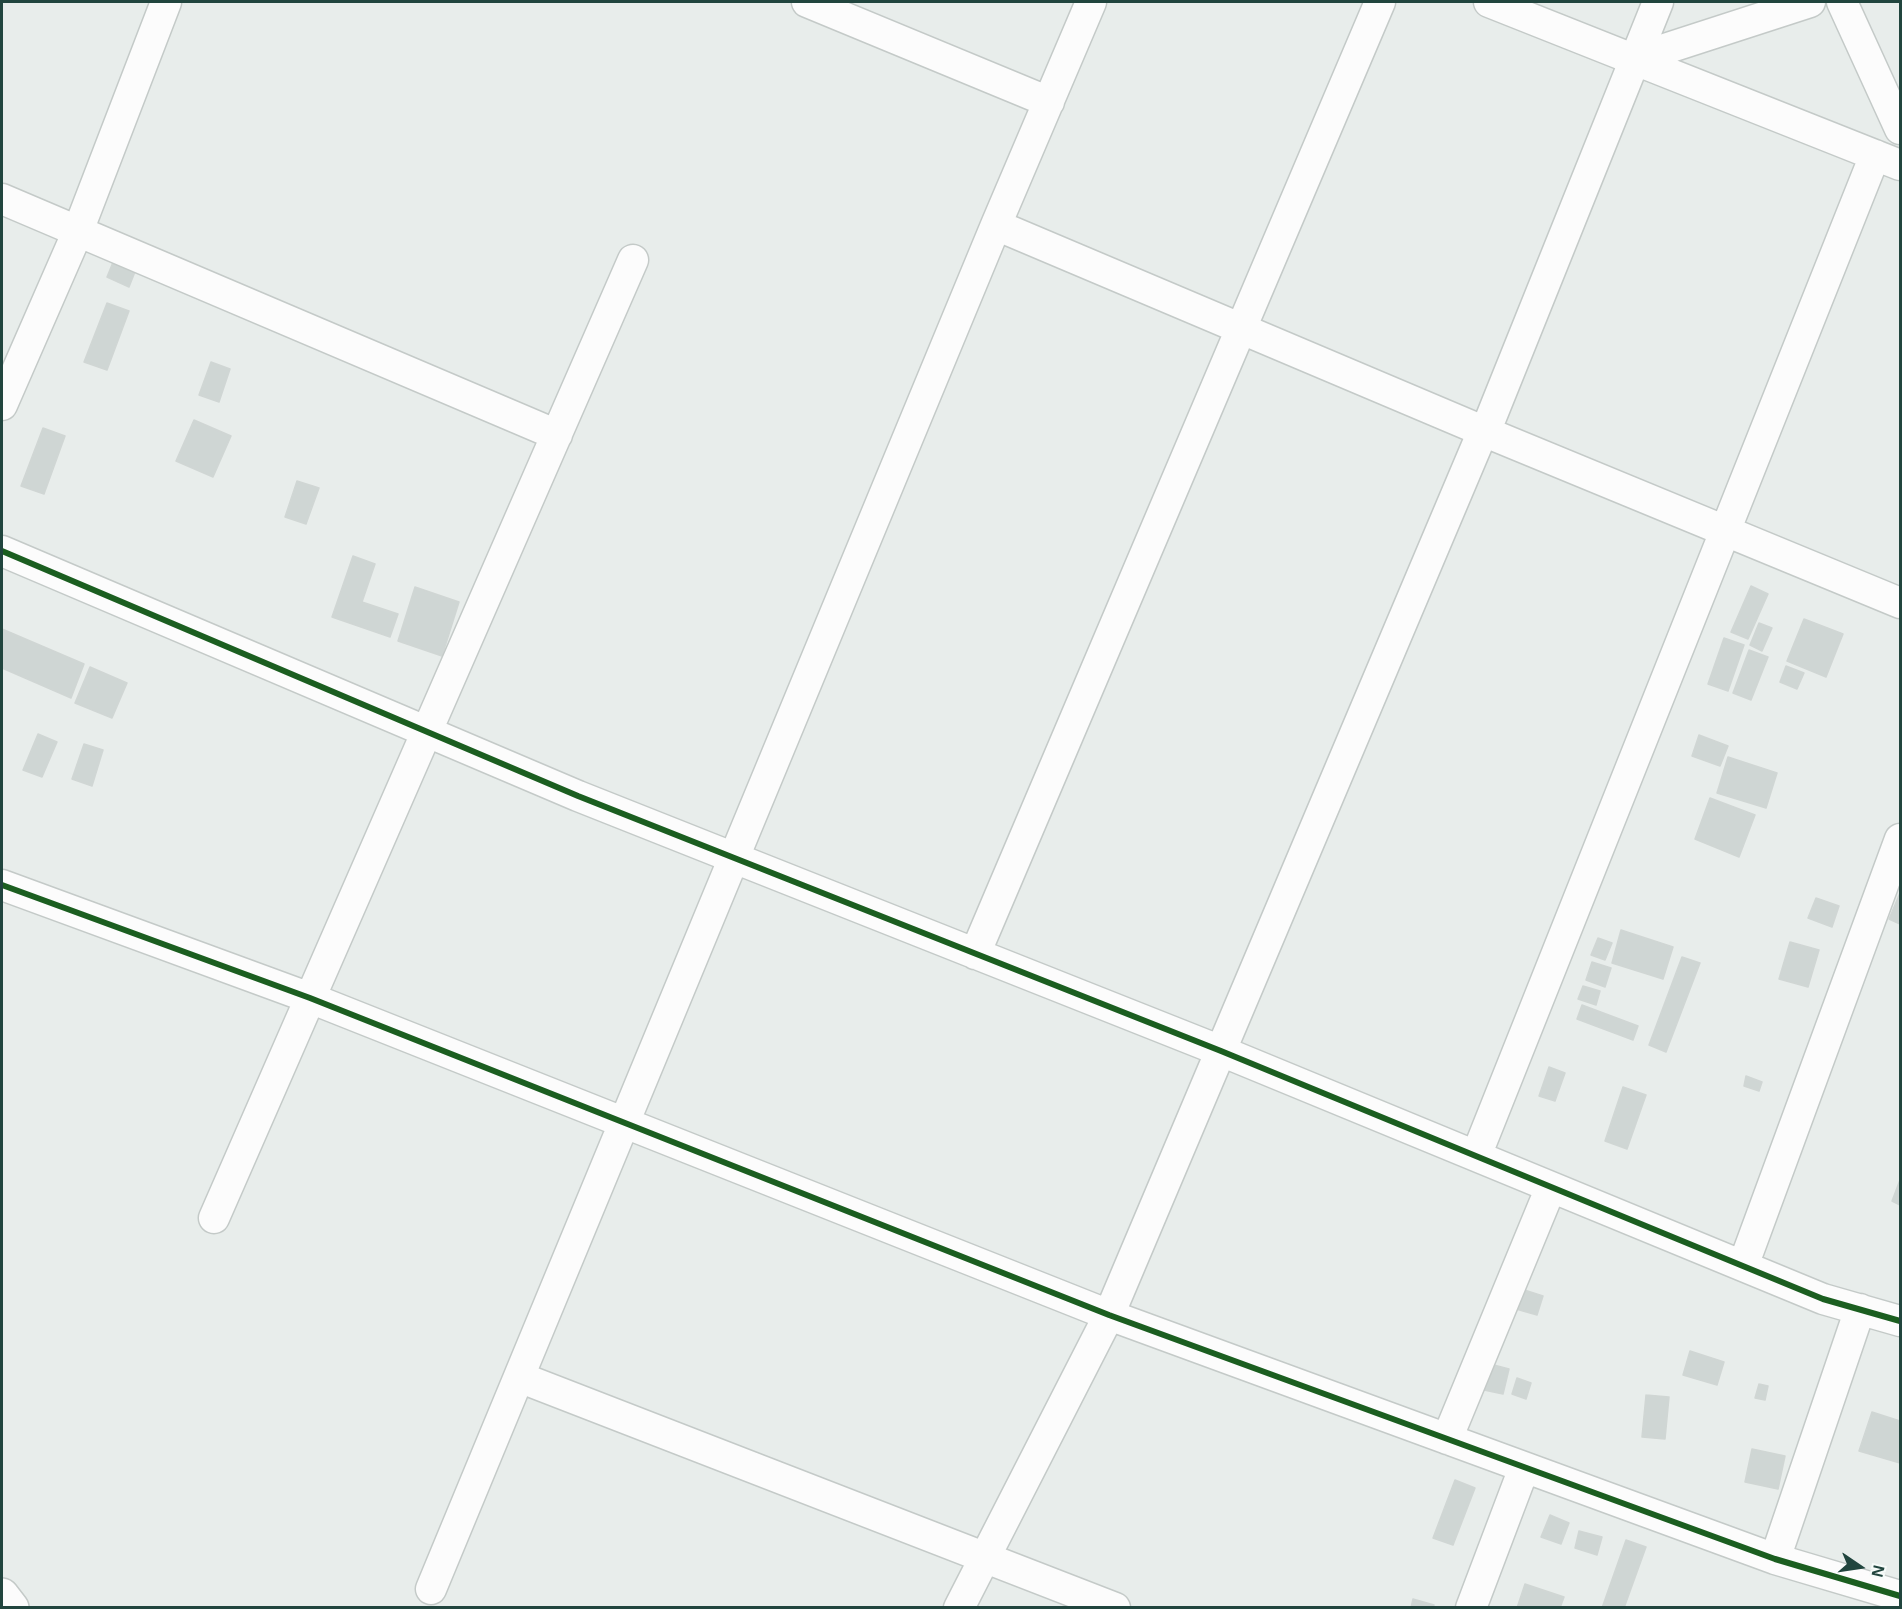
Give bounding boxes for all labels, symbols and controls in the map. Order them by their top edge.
north arrow [1830,1537,1890,1597]
text: N [1868,1564,1888,1579]

